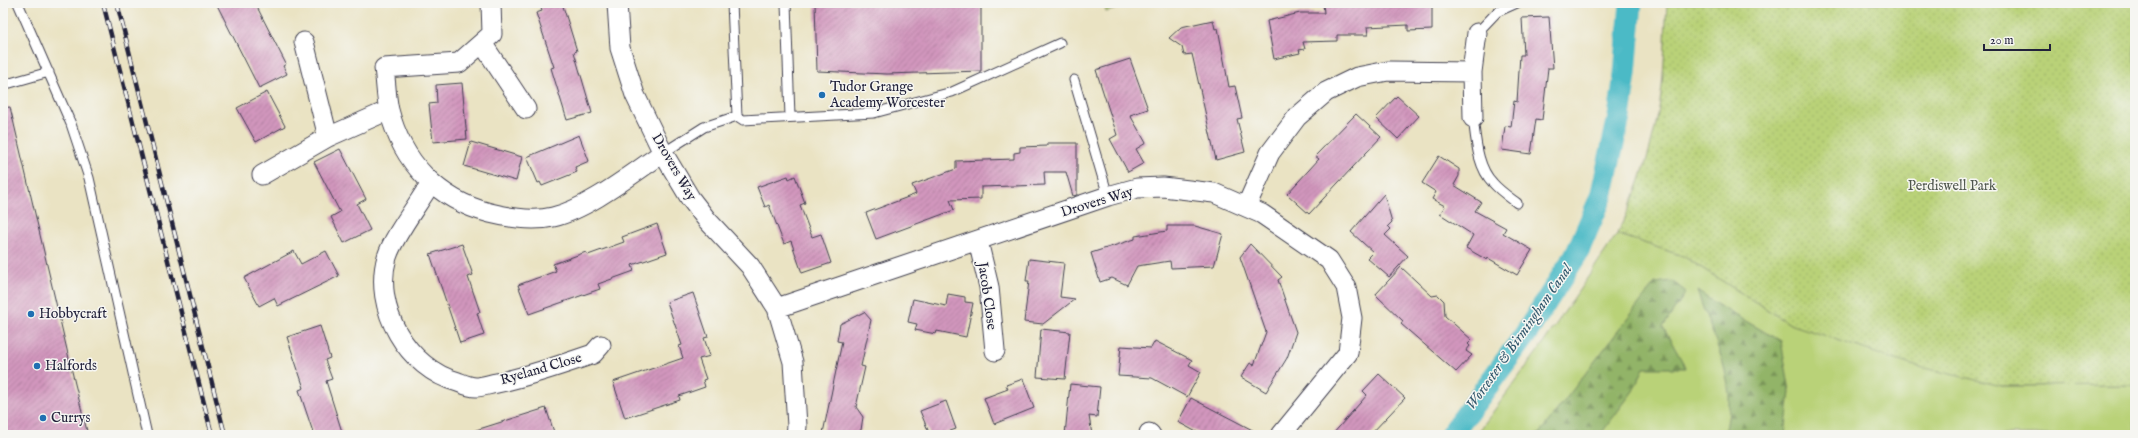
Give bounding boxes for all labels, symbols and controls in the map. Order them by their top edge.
scale bar [1984,26,2050,52]
text: 20 m [1990,33,2013,48]
place label: Tudor Grange Academy Worcester [829,78,945,112]
marker: Tudor Grange Academy Worcester [817,90,827,100]
street label: Drovers Way [648,130,701,204]
park label: Perdiswell Park [1908,177,1997,195]
street label: Drovers Way [1059,182,1135,222]
street label: Jacob Close [973,259,1001,332]
water label: Worcester & Birmingham Canal [1462,259,1578,414]
place label: Hobbycraft [39,305,107,323]
marker: Hobbycraft [26,309,36,319]
street label: Ryeland Close [498,349,584,389]
place label: Halfords [45,357,97,375]
marker: Halfords [32,361,42,371]
place label: Currys [51,409,90,427]
marker: Currys [38,413,48,423]

